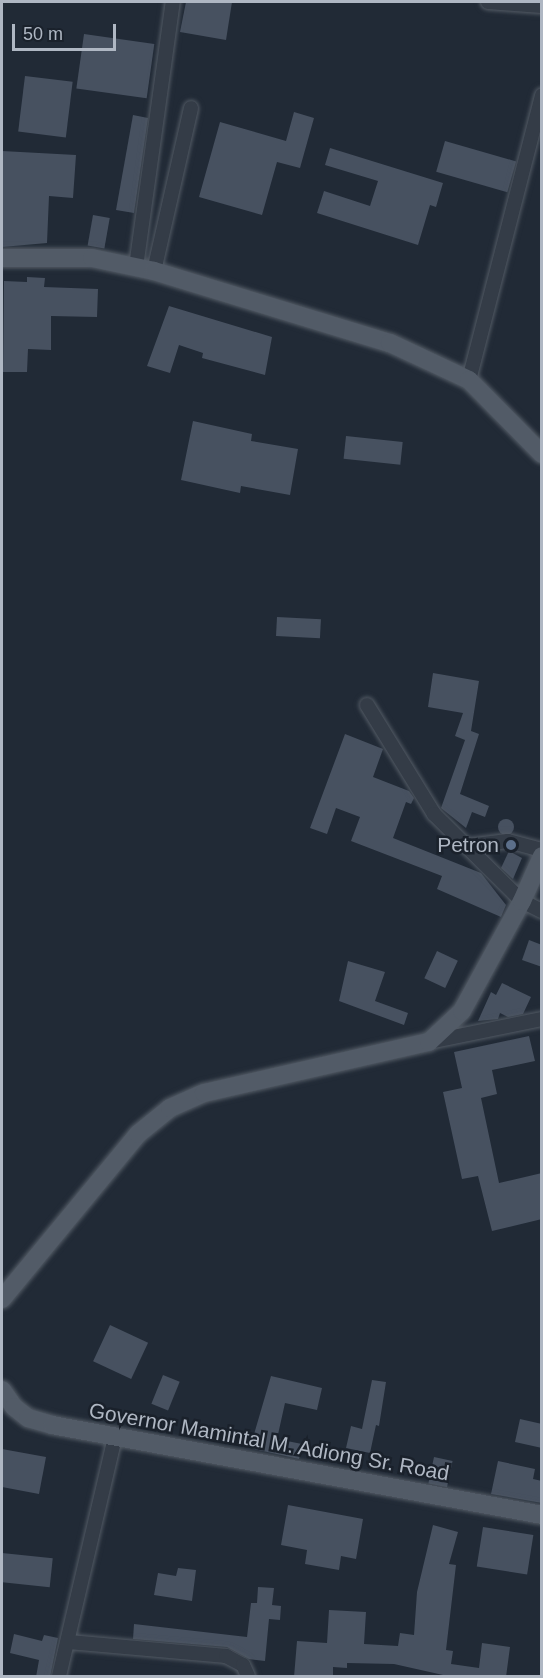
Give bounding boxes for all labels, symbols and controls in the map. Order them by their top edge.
scale bar [15,12,118,50]
text: 50 m [23,24,63,44]
place label: Petron [437,832,499,858]
marker: Petron [504,838,518,852]
street label: Governor Mamintal M. Adiong Sr. Road [86,1398,452,1486]

